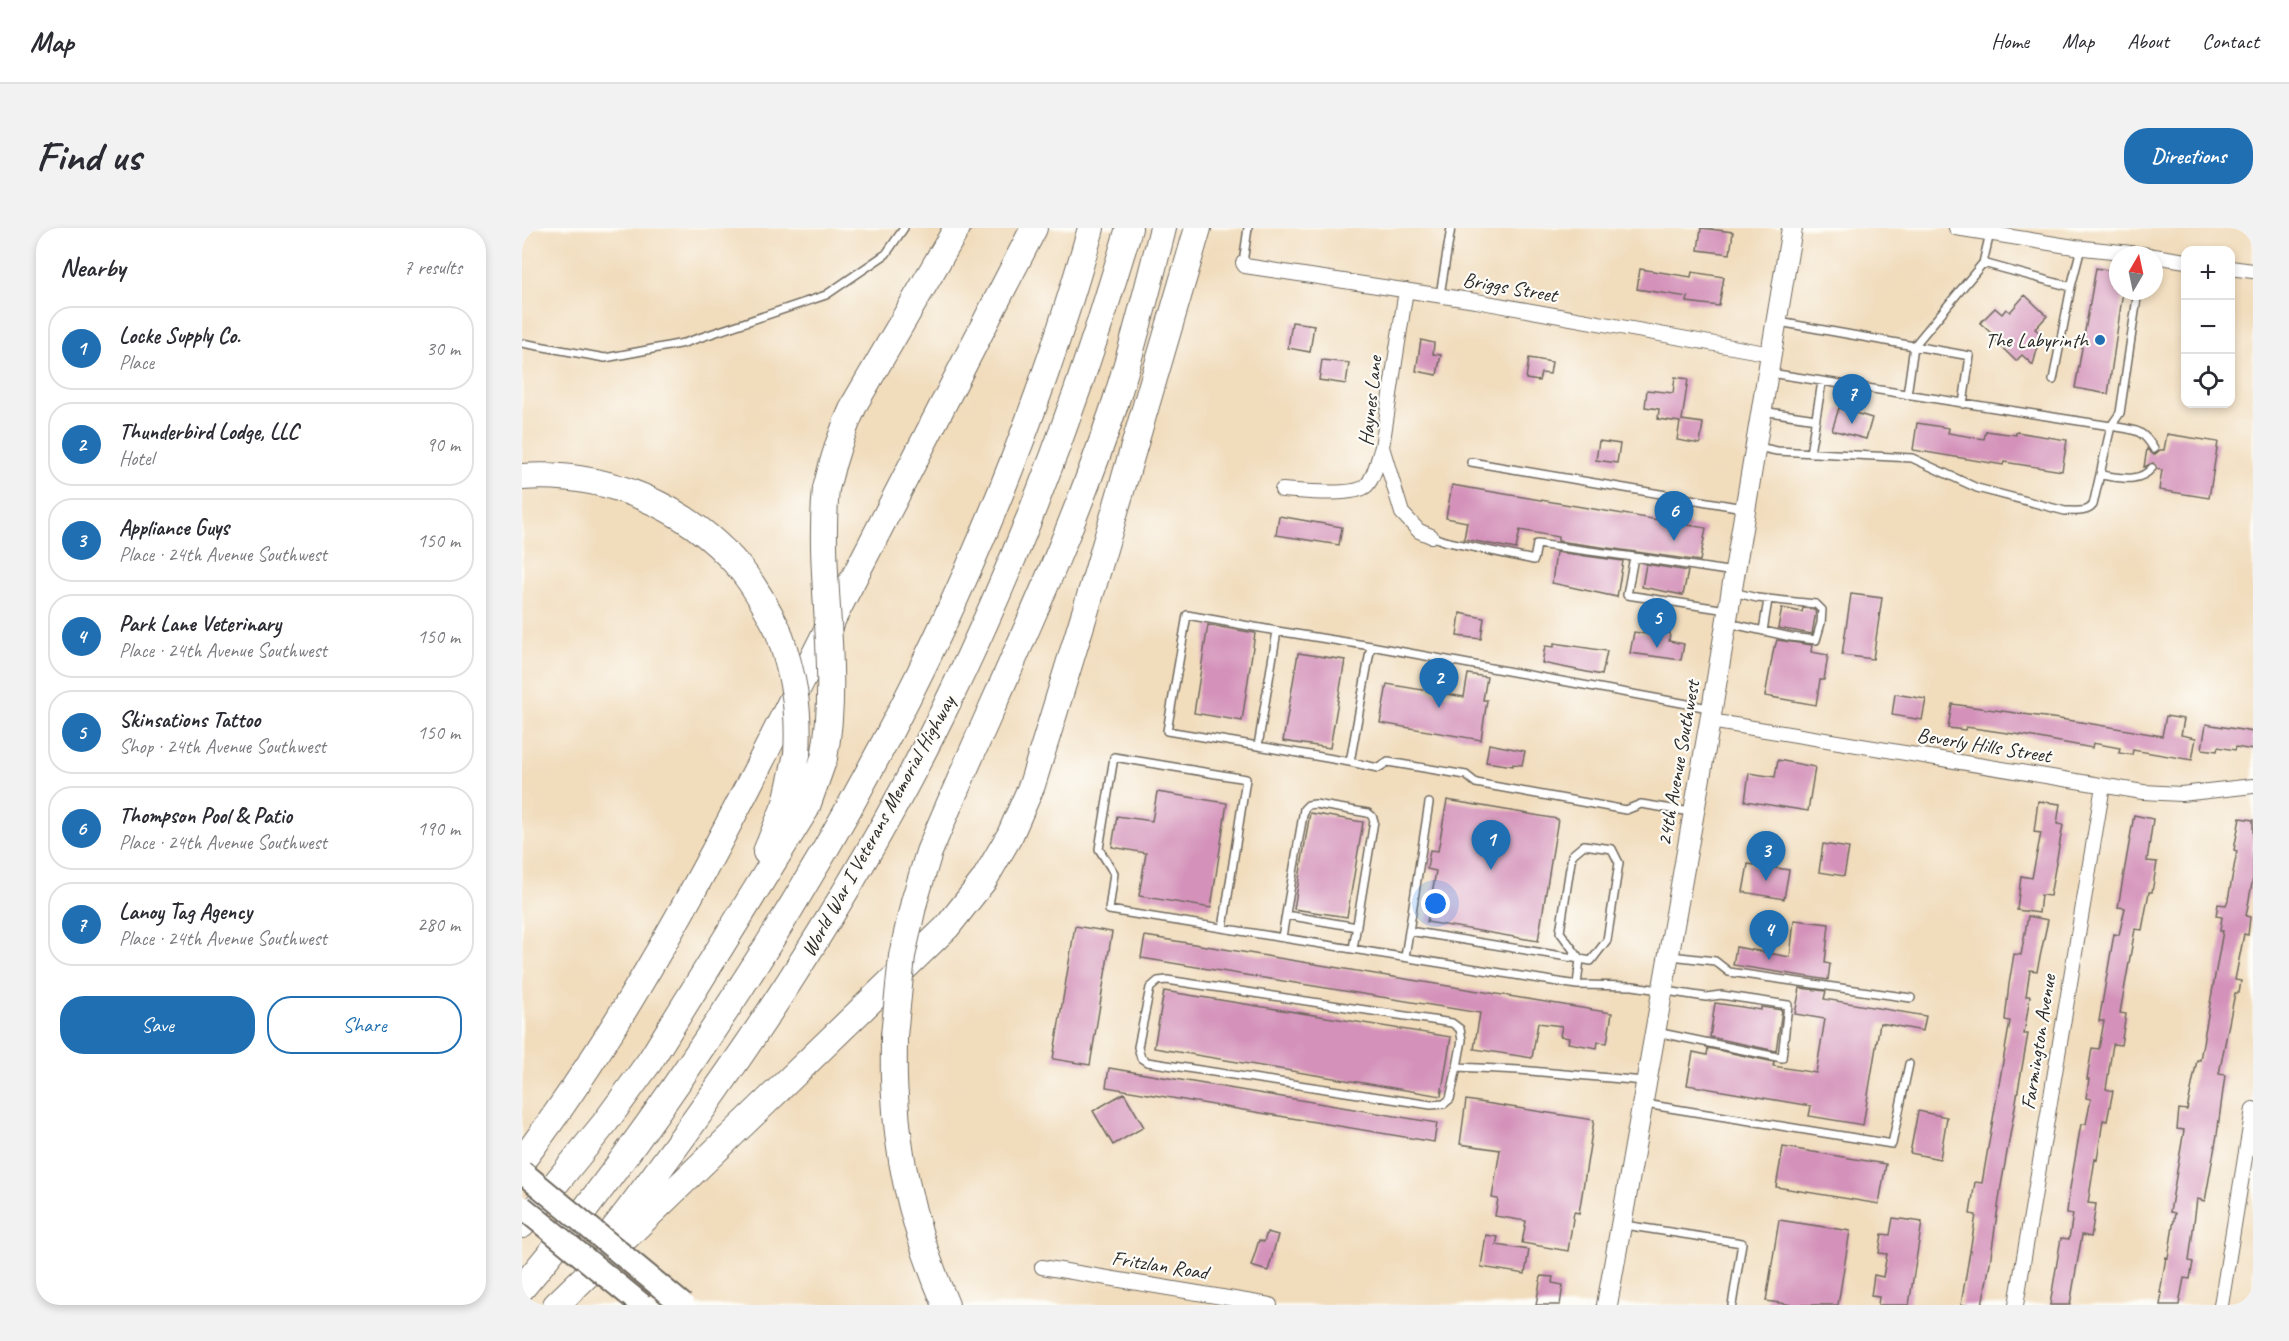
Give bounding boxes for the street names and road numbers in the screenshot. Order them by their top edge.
street label: Briggs Street [1461,266,1561,308]
street label: Haynes Lane [1352,353,1388,447]
street label: 24th Avenue Southwest [1651,676,1706,848]
street label: World War I Veterans Memorial Highway [795,689,962,961]
street label: Beverly Hills Street [1915,722,2055,769]
street label: Farmington Avenue [2014,971,2062,1111]
street label: Fritzlan Road [1110,1245,1213,1286]

